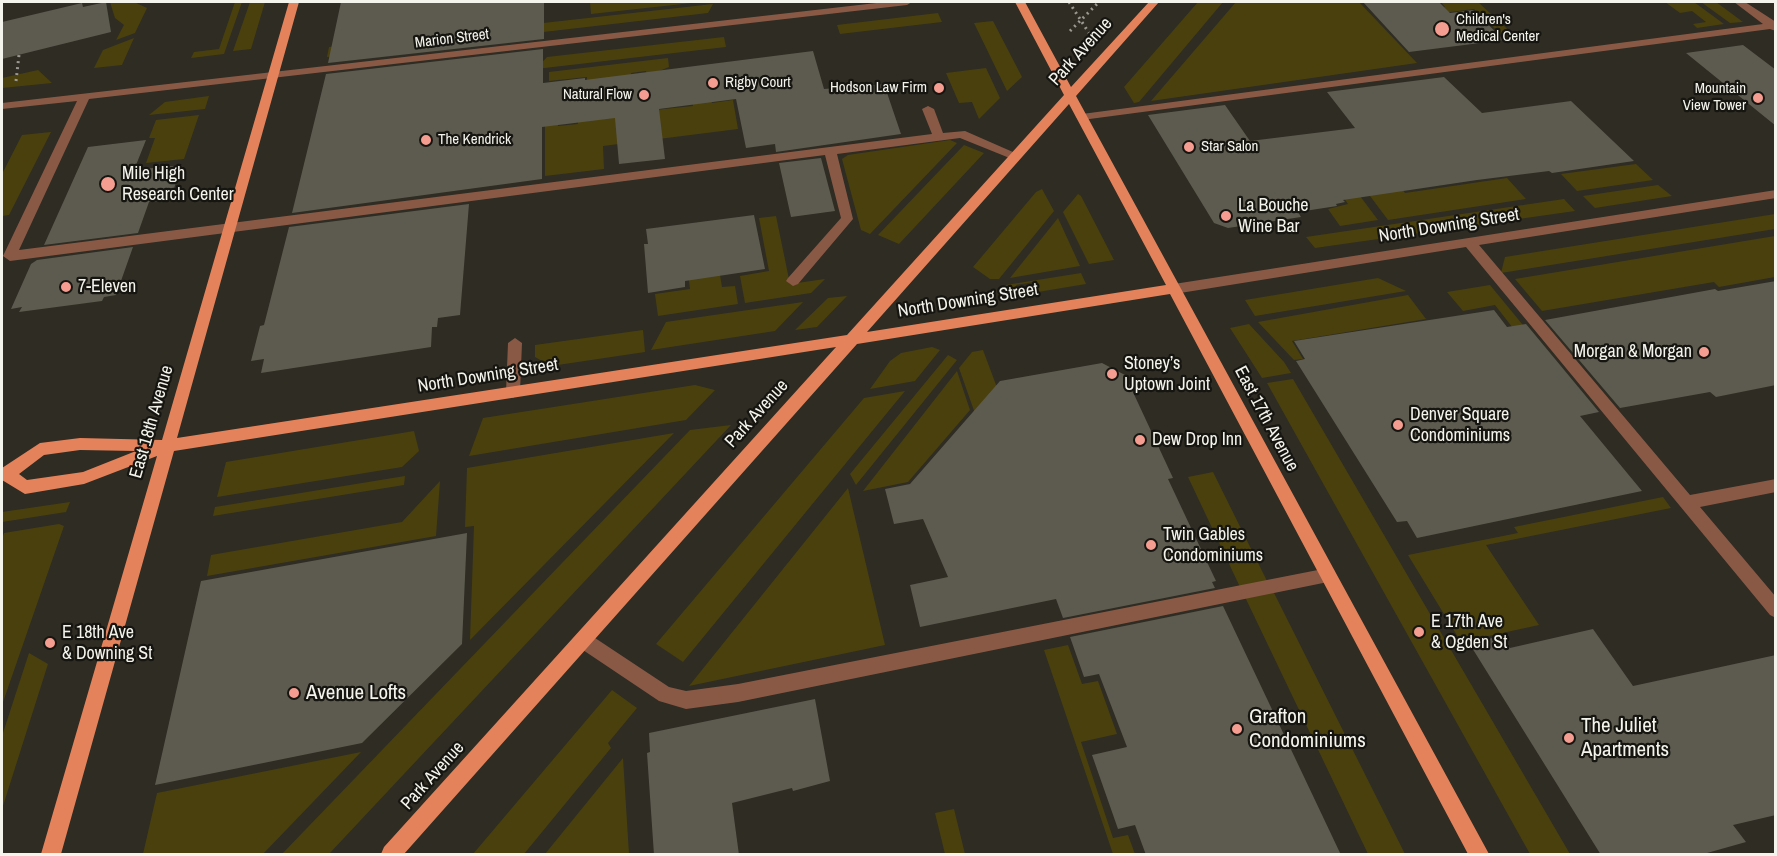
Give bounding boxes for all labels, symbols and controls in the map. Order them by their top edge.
place label: Children's Medical Center [1456,11,1539,46]
street label: Park Avenue [1045,13,1117,91]
marker: Children's Medical Center [1433,20,1451,38]
street label: Marion Street [414,26,490,52]
place label: Rigby Court [725,74,791,92]
marker: Rigby Court [706,76,720,90]
place label: Hodson Law Firm [830,79,927,97]
place label: Mountain View Tower [1683,80,1746,115]
marker: Hodson Law Firm [932,81,946,95]
place label: Natural Flow [563,86,632,104]
marker: Natural Flow [637,88,651,102]
marker: Mountain View Tower [1751,91,1765,105]
place label: The Kendrick [438,131,511,149]
marker: The Kendrick [419,133,433,147]
place label: Star Salon [1201,138,1258,156]
marker: Star Salon [1182,140,1196,154]
place label: Mile High Research Center [122,163,234,206]
marker: Mile High Research Center [99,175,117,193]
place label: La Bouche Wine Bar [1238,195,1309,238]
street label: North Downing Street [1377,204,1521,248]
marker: La Bouche Wine Bar [1219,209,1233,223]
place label: 7-Eleven [78,276,136,298]
street label: North Downing Street [896,279,1040,323]
marker: 7-Eleven [59,280,73,294]
place label: Morgan & Morgan [1574,341,1692,363]
marker: Morgan & Morgan [1697,345,1711,359]
place label: Stoney’s Uptown Joint [1124,353,1210,395]
street label: North Downing Street [416,354,560,398]
street label: East 18th Avenue [126,363,178,481]
street label: East 17th Avenue [1229,363,1303,475]
marker: Stoney’s Uptown Joint [1105,367,1119,381]
street label: Park Avenue [721,375,793,453]
place label: Denver Square Condominiums [1410,404,1510,446]
marker: Denver Square Condominiums [1391,418,1405,432]
place label: Dew Drop Inn [1152,429,1242,451]
marker: Dew Drop Inn [1133,433,1147,447]
place label: Twin Gables Condominiums [1163,524,1263,566]
marker: Twin Gables Condominiums [1144,538,1158,552]
place label: E 17th Ave & Ogden St [1431,611,1507,654]
place label: E 18th Ave & Downing St [62,622,152,664]
marker: E 17th Ave & Ogden St [1412,625,1426,639]
marker: E 18th Ave & Downing St [43,636,57,650]
place label: Avenue Lofts [306,680,406,706]
marker: Avenue Lofts [287,686,301,700]
place label: Grafton Condominiums [1249,704,1366,754]
place label: The Juliet Apartments [1581,713,1669,763]
marker: Grafton Condominiums [1230,722,1244,736]
marker: The Juliet Apartments [1562,731,1576,745]
street label: Park Avenue [397,737,469,815]

